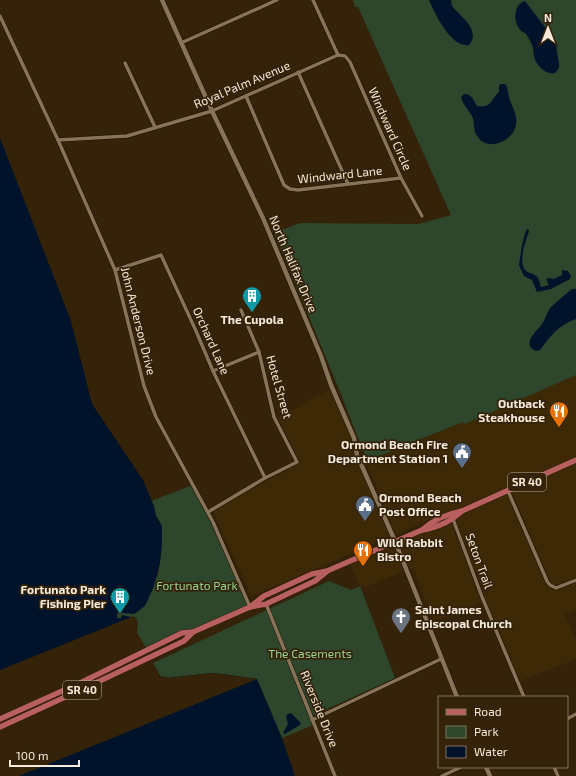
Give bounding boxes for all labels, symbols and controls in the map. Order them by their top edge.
north arrow [528,8,568,48]
text: N [544,11,552,24]
street label: Royal Palm Avenue [191,57,292,111]
street label: Windward Circle [366,85,415,172]
street label: Windward Lane [297,163,383,185]
street label: North Halifax Drive [267,213,321,314]
street label: John Anderson Drive [119,265,159,376]
building icon: The Cupola [241,285,263,313]
street label: Orchard Lane [191,305,233,377]
place label: The Cupola [220,312,284,326]
street label: Hotel Street [264,353,296,420]
place label: Outback Steakhouse [478,396,545,424]
restaurant icon: Outback Steakhouse [548,400,570,428]
place label: Ormond Beach Fire Department Station 1 [328,437,448,465]
public building icon: Ormond Beach Fire Department Station 1 [451,441,473,469]
road number: SR 40 [508,473,546,491]
place label: Ormond Beach Post Office [379,490,462,518]
public building icon: Ormond Beach Post Office [354,494,376,522]
street label: Seton Trail [463,531,497,591]
place label: Wild Rabbit Bistro [377,535,443,563]
restaurant icon: Wild Rabbit Bistro [352,539,374,567]
park label: Fortunato Park [156,578,238,592]
place label: Fortunato Park Fishing Pier [21,582,106,610]
building icon: Fortunato Park Fishing Pier [109,586,131,614]
place label: Saint James Episcopal Church [415,602,512,630]
church icon: Saint James Episcopal Church [390,606,412,634]
park label: The Casements [268,646,352,660]
street label: Riverside Drive [298,668,342,749]
road number: SR 40 [63,681,101,699]
legend [438,696,568,768]
text: Road [474,704,502,718]
text: Park [474,724,499,738]
scale bar [10,742,79,768]
text: Water [474,744,508,758]
text: 100 m [16,748,48,762]

